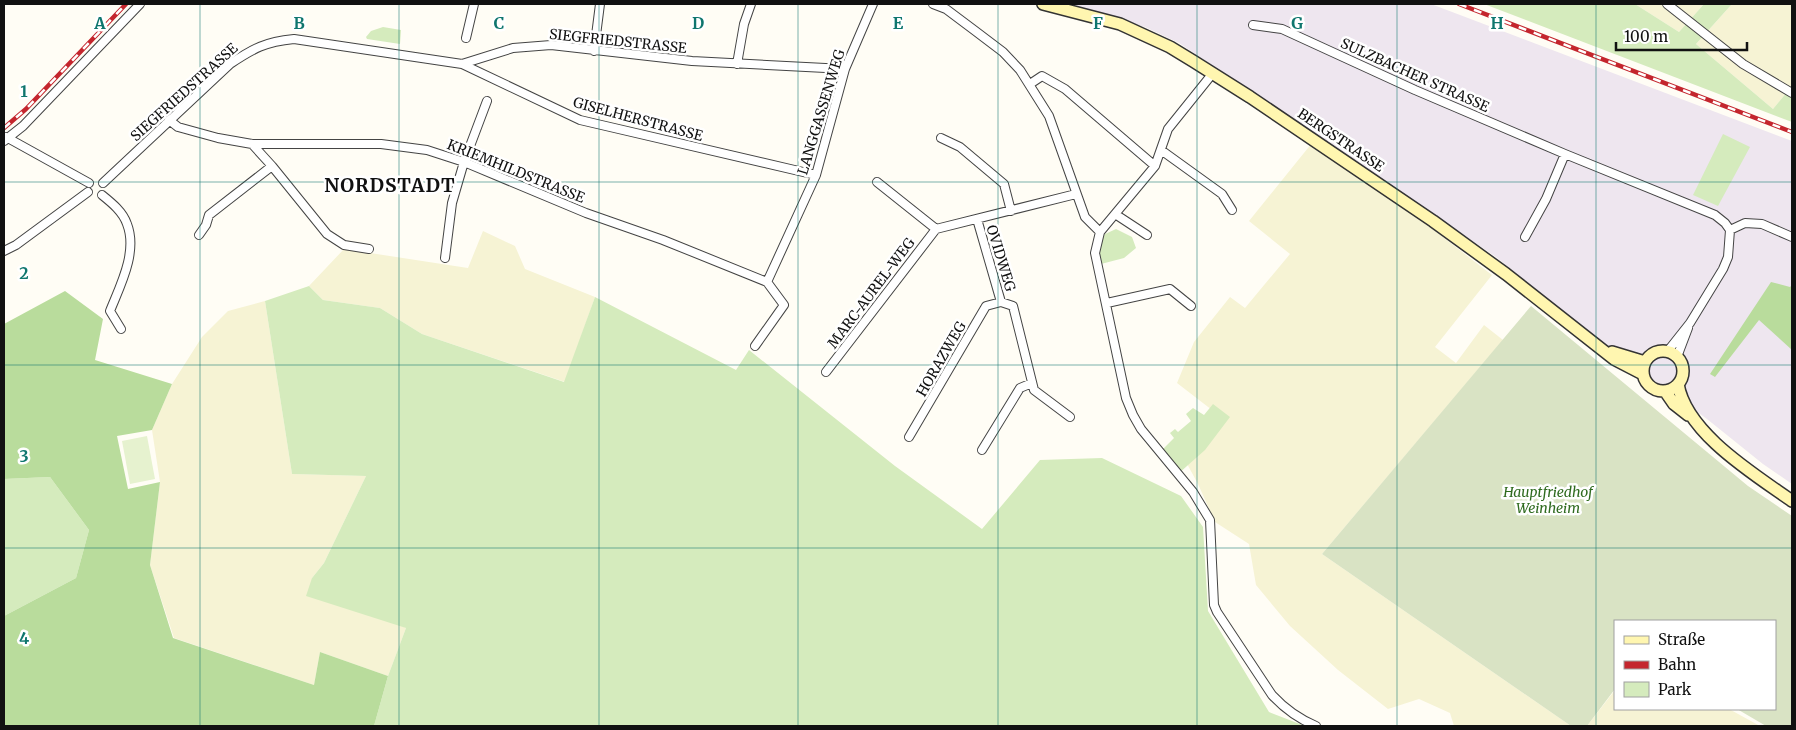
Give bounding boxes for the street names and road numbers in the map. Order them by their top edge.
street label: SIEGFRIEDSTRASSE [548,25,688,57]
street label: SULZBACHER STRASSE [1338,34,1492,116]
street label: SIEGFRIEDSTRASSE [127,39,241,145]
street label: LANGGASSENWEG [793,47,849,177]
street label: GISELHERSTRASSE [571,93,705,145]
street label: BERGSTRASSE [1294,104,1388,176]
street label: KRIEMHILDSTRASSE [445,135,587,207]
street label: OVIDWEG [982,223,1020,293]
street label: MARC-AUREL-WEG [824,234,918,352]
street label: HORAZWEG [912,318,970,400]

